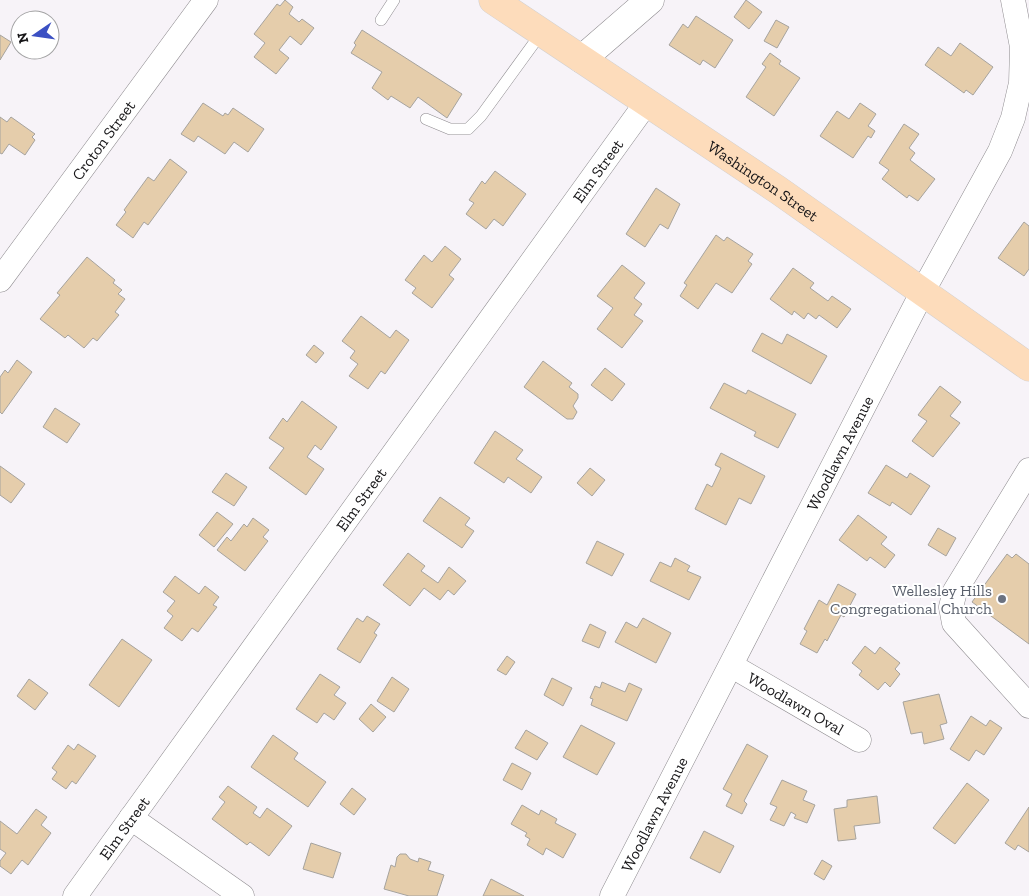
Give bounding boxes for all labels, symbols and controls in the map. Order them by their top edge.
north arrow [10,10,60,60]
text: N [13,30,32,45]
street label: Croton Street [67,96,139,184]
street label: Elm Street [568,135,627,206]
street label: Washington Street [704,136,822,225]
street label: Woodlawn Avenue [802,393,877,514]
street label: Elm Street [332,464,390,535]
place label: Wellesley Hills Congregational Church [830,581,992,618]
marker: Wellesley Hills Congregational Church [996,593,1008,605]
street label: Woodlawn Oval [744,668,847,739]
street label: Woodlawn Avenue [617,754,691,875]
street label: Elm Street [95,792,153,863]

